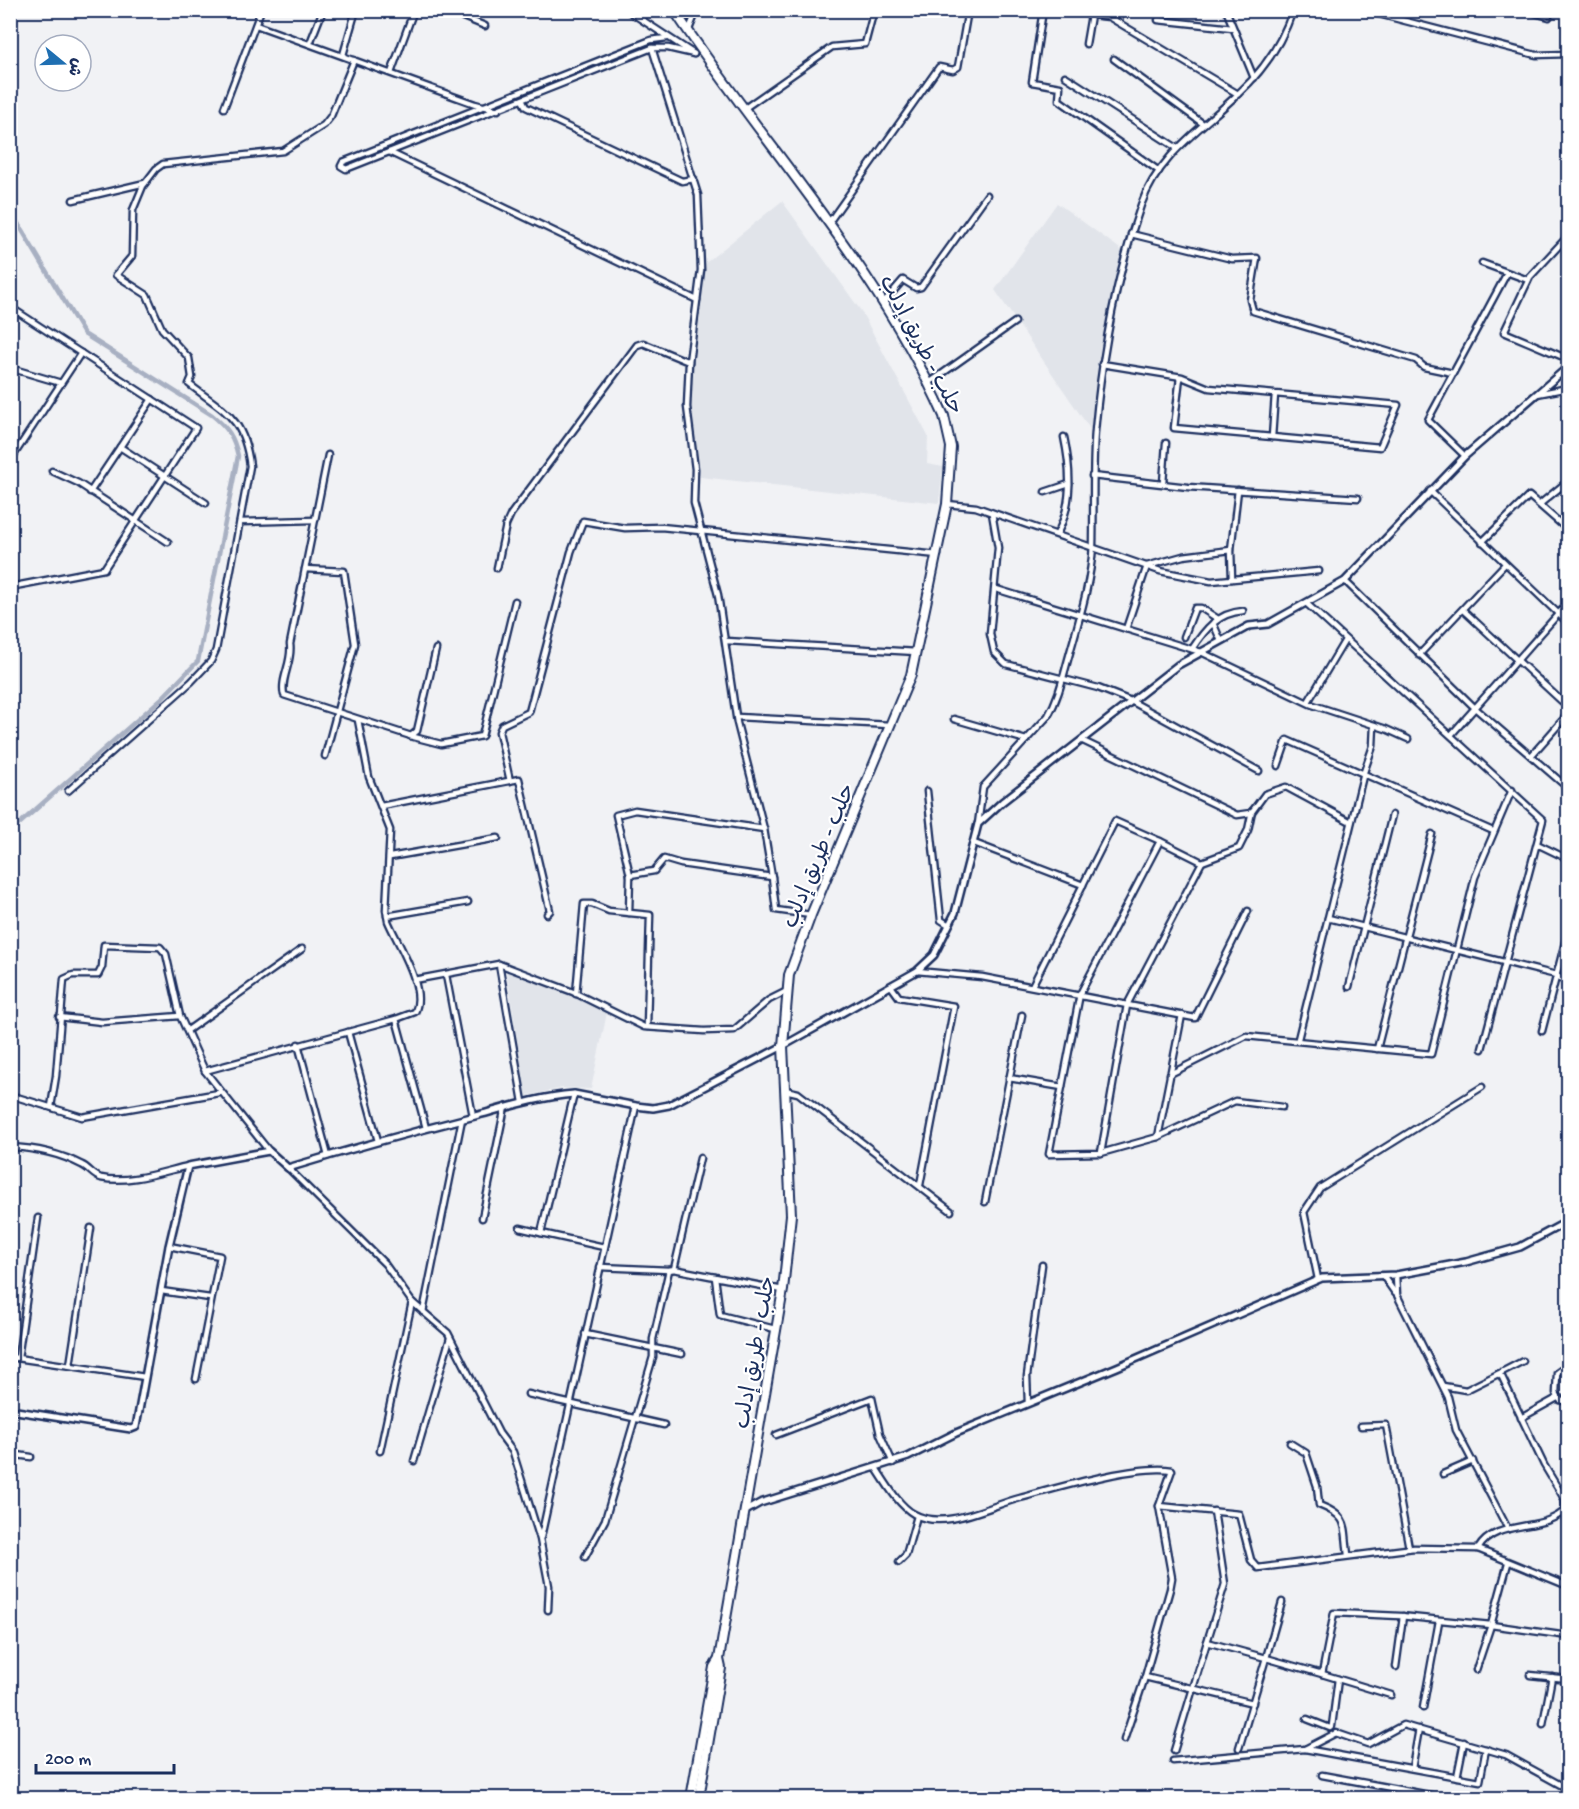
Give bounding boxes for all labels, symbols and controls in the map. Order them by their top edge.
north arrow [33,33,93,93]
text: ش [62,55,86,78]
street label: حلب - طريق إدلب [872,272,967,420]
street label: حلب - طريق إدلب [779,780,863,933]
street label: حلب - طريق إدلب [731,1274,783,1431]
scale bar [36,1737,174,1775]
text: 200 m [45,1750,92,1771]

